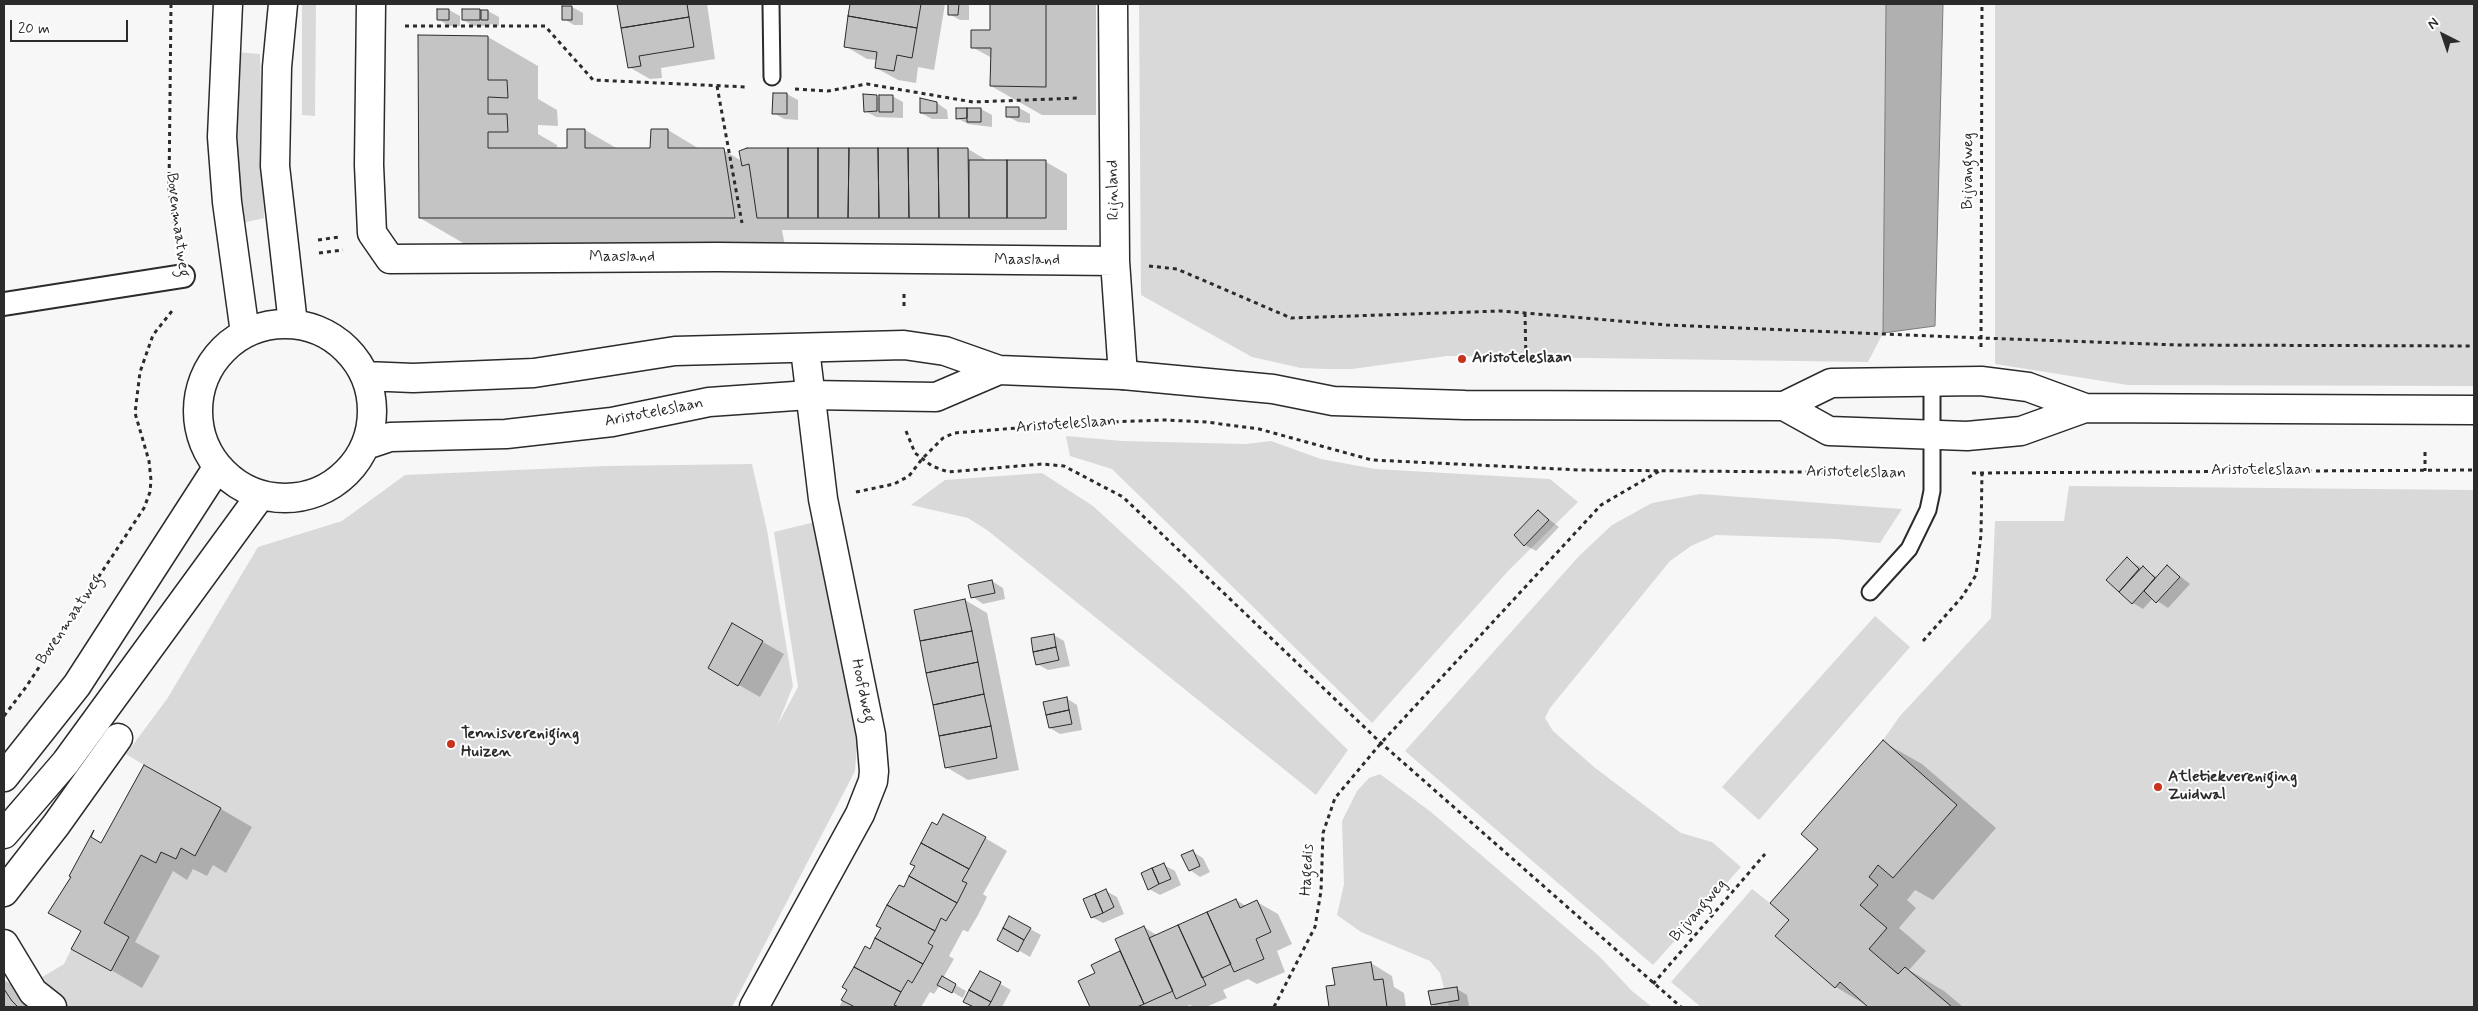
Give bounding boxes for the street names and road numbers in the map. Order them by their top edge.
street label: Bijvangweg [1959,132,1979,210]
street label: Rijnland [1104,159,1124,221]
street label: Bovenmaatweg [161,172,193,278]
street label: Maasland [589,248,655,268]
street label: Maasland [994,251,1060,271]
street label: Aristoteleslaan [603,394,705,432]
street label: Aristoteleslaan [1015,412,1117,438]
street label: Aristoteleslaan [2211,461,2311,481]
street label: Aristoteleslaan [1806,463,1906,483]
street label: Bovenmaatweg [33,571,107,669]
street label: Hoofdweg [846,657,878,725]
street label: Hagedis [1297,843,1319,897]
street label: Bijvangweg [1666,876,1732,946]

